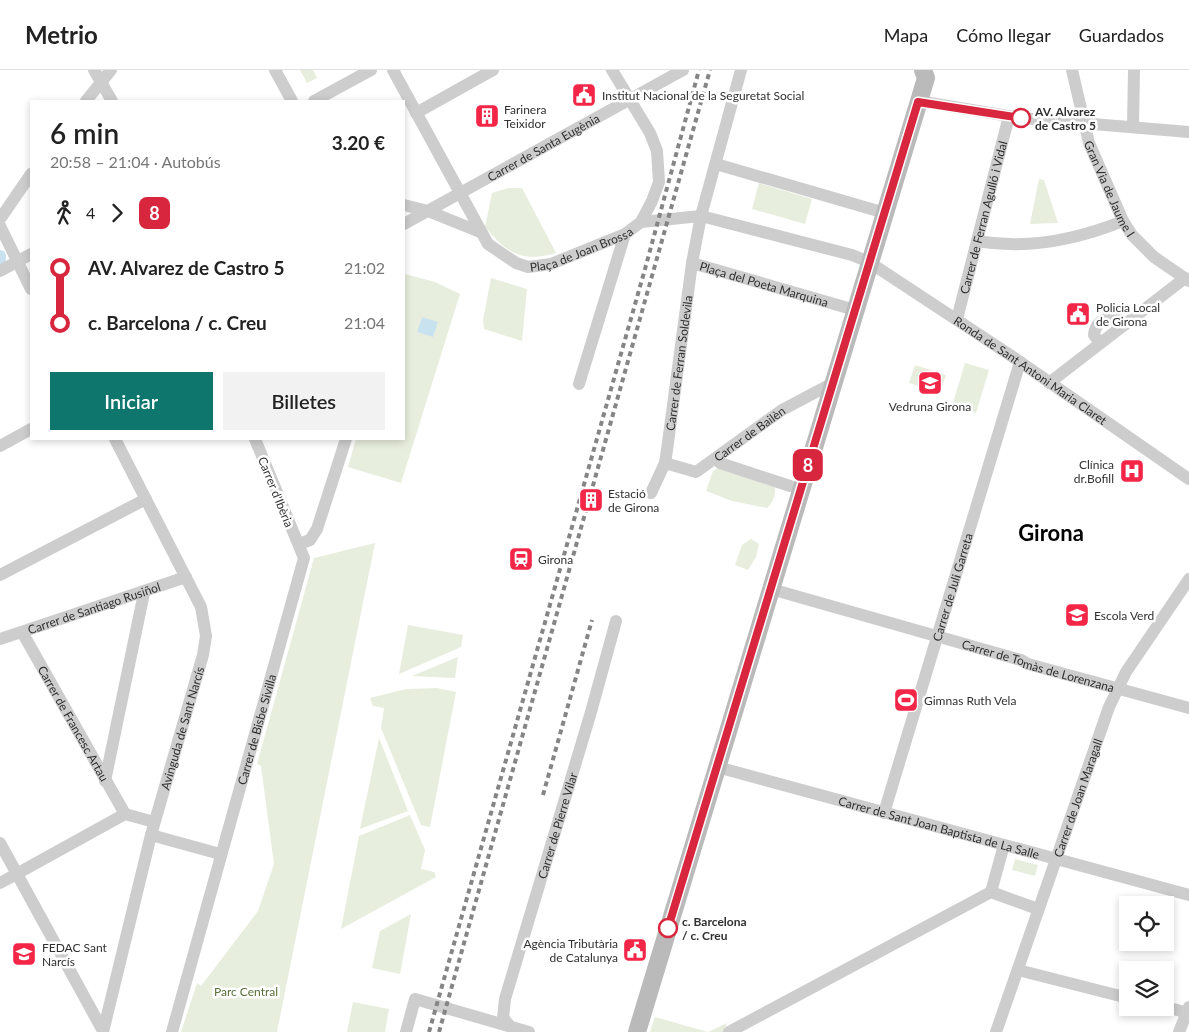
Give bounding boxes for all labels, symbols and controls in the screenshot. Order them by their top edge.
text: Metrio [25,20,98,49]
text: Mapa [884,24,928,46]
text: Cómo llegar [956,24,1051,46]
text: Guardados [1079,24,1164,46]
public building icon: Institut Nacional de la Seguretat Social [571,82,597,108]
place label: Institut Nacional de la Seguretat Social [602,88,804,103]
place label: Farinera Teixidor [504,102,546,131]
building icon: Farinera Teixidor [474,103,500,129]
place label: AV. Alvarez de Castro 5 [1034,104,1096,133]
marker: AV. Alvarez de Castro 5 [1011,108,1031,128]
street label: Carrer de Santa Eugènia [484,110,602,184]
text: 6 min [50,116,119,150]
text: 3.20 € [332,131,385,154]
street label: Gran Via de Jaume I [1081,138,1139,239]
street label: Carrer de Ferran Agulló i Vidal [956,139,1010,295]
text: 20:58 – 21:04 · Autobús [50,152,221,171]
icon: walk [50,199,78,227]
icon: forward [103,199,131,227]
text: 8 [149,202,160,224]
text: 4 [86,203,95,222]
street label: Plaça de Joan Brossa [529,223,636,274]
text: AV. Alvarez de Castro 5 [88,256,285,279]
text: 21:02 [344,258,385,277]
street label: Plaça del Poeta Marquina [698,258,830,309]
street label: Carrer de Ferran Soldevila [662,294,695,432]
place label: Policia Local de Girona [1096,300,1160,329]
public building icon: Policia Local de Girona [1065,301,1091,327]
text: c. Barcelona / c. Creu [88,311,267,334]
text: 21:04 [344,313,385,332]
street label: Ronda de Sant Antoni Maria Claret [951,313,1111,428]
school or university icon: Vedruna Girona [917,370,943,396]
button: Iniciar [50,372,213,430]
button: Billetes [223,372,385,430]
place label: Vedruna Girona [889,399,971,414]
street label: Carrer de Bailèn [711,403,788,464]
line badge: 8 [792,449,824,481]
text: 8 [803,454,813,476]
street label: Carrer d'Ibèria [255,455,297,529]
place label: Clínica dr.Bofill [1074,457,1114,486]
hospital icon: Clínica dr.Bofill [1119,458,1145,484]
place label: Estació de Girona [608,486,659,515]
building icon: Estació de Girona [578,487,604,513]
district label: Girona [1018,519,1084,546]
street label: Carrer de Juli Garreta [929,531,976,643]
station icon: Girona [508,546,534,572]
place label: Girona [538,552,573,567]
street label: Carrer de Santiago Rusiñol [26,579,162,637]
school or university icon: Escola Verd [1064,602,1090,628]
place label: Escola Verd [1094,608,1154,623]
street label: Carrer de Tomàs de Lorenzana [960,636,1116,695]
street label: Carrer de Francesc Artau [35,663,112,784]
street label: Avinguda de Sant Narcís [157,665,207,792]
street label: Carrer de Bisbe Sivilla [234,672,279,787]
sports icon: Gimnas Ruth Vela [893,687,919,713]
place label: Gimnas Ruth Vela [924,693,1016,708]
street label: Carrer de Joan Maragall [1050,737,1105,859]
street label: Carrer de Pierre Vilar [534,770,580,880]
street label: Carrer de Sant Joan Baptista de La Salle [837,793,1041,862]
map controls [1119,896,1174,1016]
button: locate [1119,896,1174,951]
place label: c. Barcelona / c. Creu [682,914,747,943]
marker: c. Barcelona / c. Creu [658,918,678,938]
place label: Agència Tributària de Catalunya [524,936,618,965]
public building icon: Agència Tributària de Catalunya [622,937,648,963]
place label: FEDAC Sant Narcís [42,940,108,969]
school or university icon: FEDAC Sant Narcís [11,941,37,967]
button: layers [1119,961,1174,1016]
park label: Parc Central [214,984,278,999]

